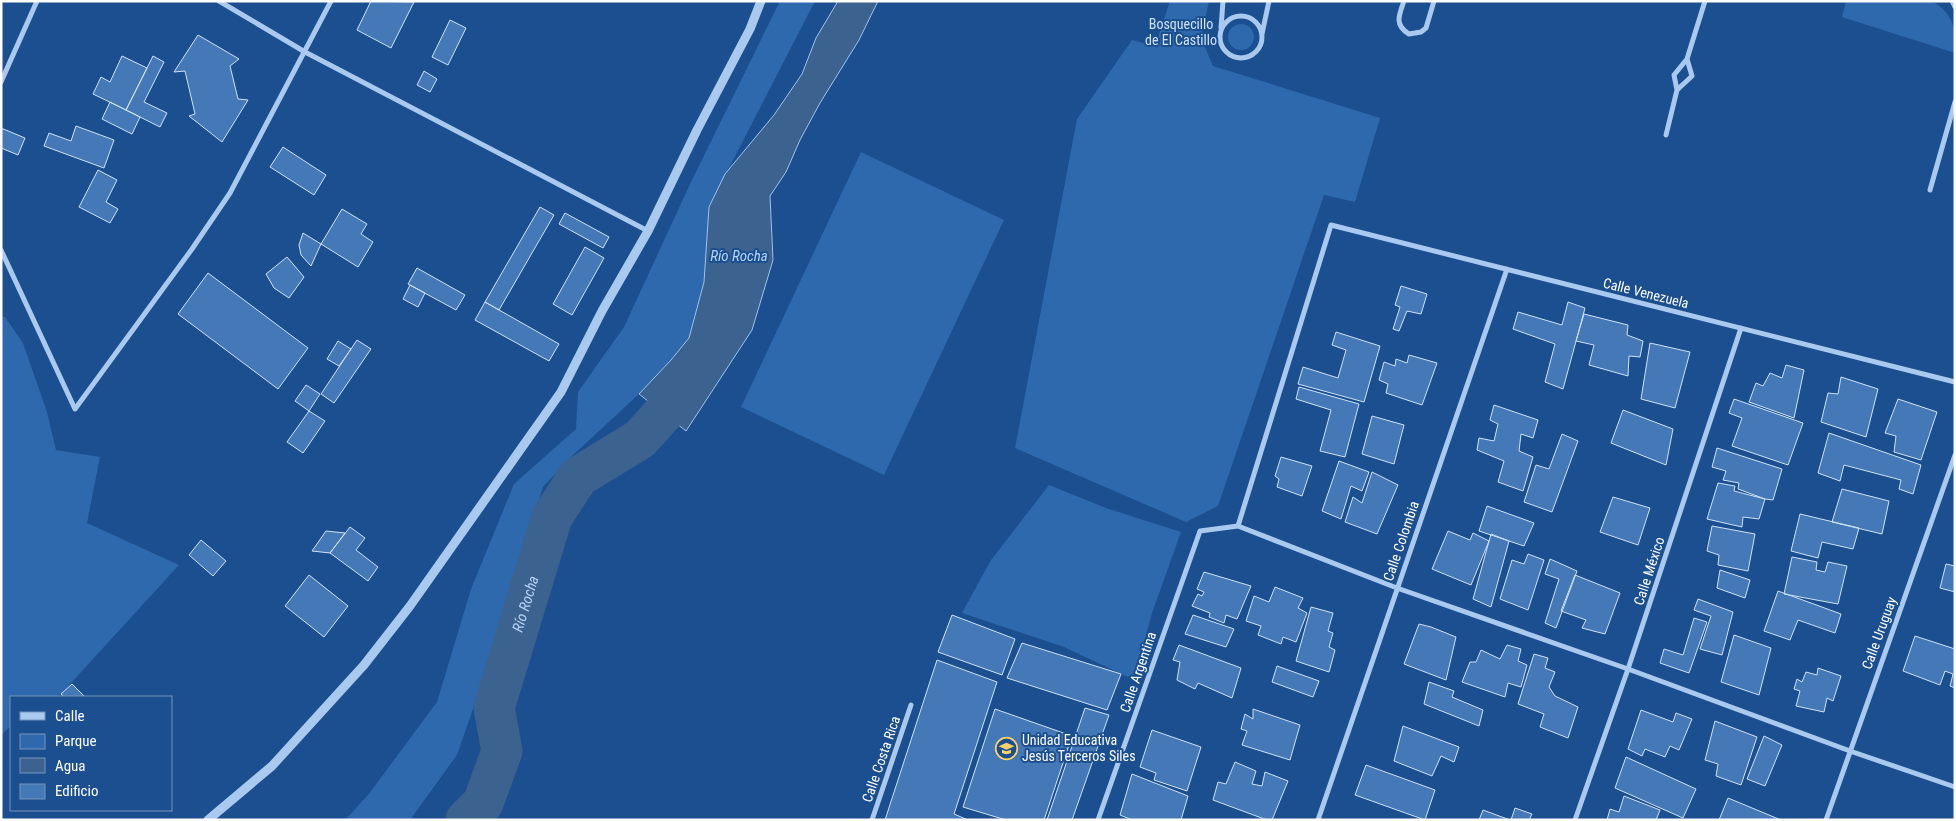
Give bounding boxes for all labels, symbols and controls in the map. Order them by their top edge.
park label: Bosquecillo de El Castillo [1145,16,1217,48]
water label: Río Rocha [710,247,768,265]
street label: Calle Venezuela [1602,275,1690,311]
street label: Calle Colombia [1380,499,1422,583]
street label: Calle México [1630,535,1668,607]
water label: Río Rocha [509,574,543,634]
street label: Calle Uruguay [1859,594,1900,671]
street label: Calle Argentina [1117,630,1159,714]
legend [10,696,172,811]
text: Calle [55,707,85,725]
street label: Calle Costa Rica [859,714,903,804]
text: Parque [55,732,97,750]
place label: Unidad Educativa Jesús Terceros Siles [1022,732,1136,764]
school or university icon: Unidad Educativa Jesús Terceros Siles [994,736,1018,760]
text: Agua [55,757,85,775]
text: Edificio [55,782,98,800]

